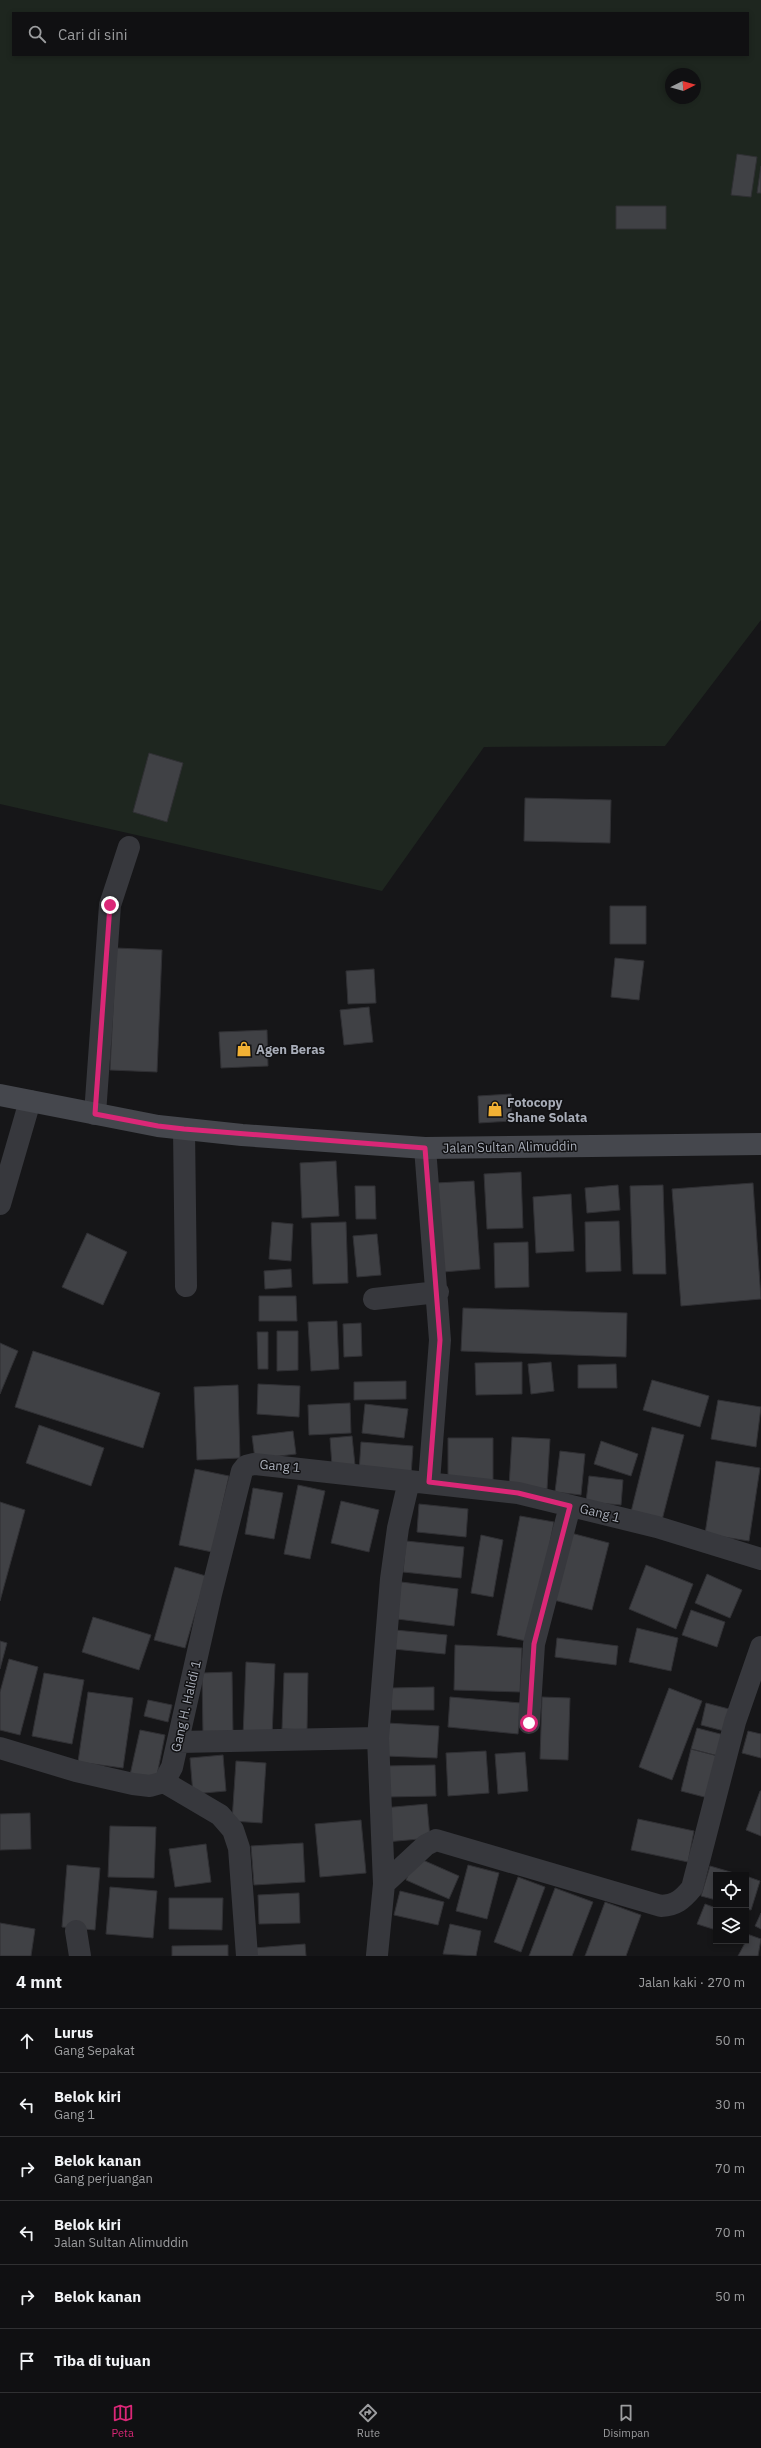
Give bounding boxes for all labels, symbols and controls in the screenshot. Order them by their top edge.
search box [12,12,749,56]
icon: search [26,23,48,45]
text: Cari di sini [58,25,127,44]
north arrow [665,68,701,104]
route end [101,896,119,914]
shop icon: Agen Beras [235,1040,253,1058]
place label: Agen Beras [256,1041,326,1058]
place label: Fotocopy Shane Solata [507,1094,587,1126]
shop icon: Fotocopy Shane Solata [486,1100,504,1118]
street label: Jalan Sultan Alimuddin [443,1137,577,1157]
street label: Gang 1 [259,1456,301,1476]
street label: Gang 1 [578,1500,622,1526]
street label: Gang H. Halidi 1 [167,1658,205,1754]
route start [520,1714,538,1732]
map controls [713,1872,749,1944]
button: locate [713,1872,749,1908]
button: layers [713,1908,749,1944]
text: 4 mnt [16,1971,62,1993]
text: Jalan kaki · 270 m [638,1974,745,1991]
text: Lurus [54,2023,93,2042]
icon: ahead [16,2030,38,2052]
text: 50 m [715,2032,745,2049]
text: Gang Sepakat [54,2042,135,2059]
text: Belok kiri [54,2087,121,2106]
icon: left [16,2094,38,2116]
text: 30 m [715,2096,745,2113]
text: Gang 1 [54,2106,95,2123]
text: Belok kanan [54,2151,141,2170]
icon: right [16,2158,38,2180]
text: 70 m [715,2160,745,2177]
text: Gang perjuangan [54,2170,153,2187]
text: Belok kiri [54,2215,121,2234]
icon: left [16,2222,38,2244]
text: 70 m [715,2224,745,2241]
text: Jalan Sultan Alimuddin [54,2234,188,2251]
icon: right [16,2286,38,2308]
text: Belok kanan [54,2287,141,2306]
text: 50 m [715,2288,745,2305]
icon: arrive [16,2350,38,2372]
text: Tiba di tujuan [54,2351,151,2370]
tab: Peta [112,2402,134,2440]
tab: Rute [357,2402,380,2440]
tab: Disimpan [603,2402,649,2440]

